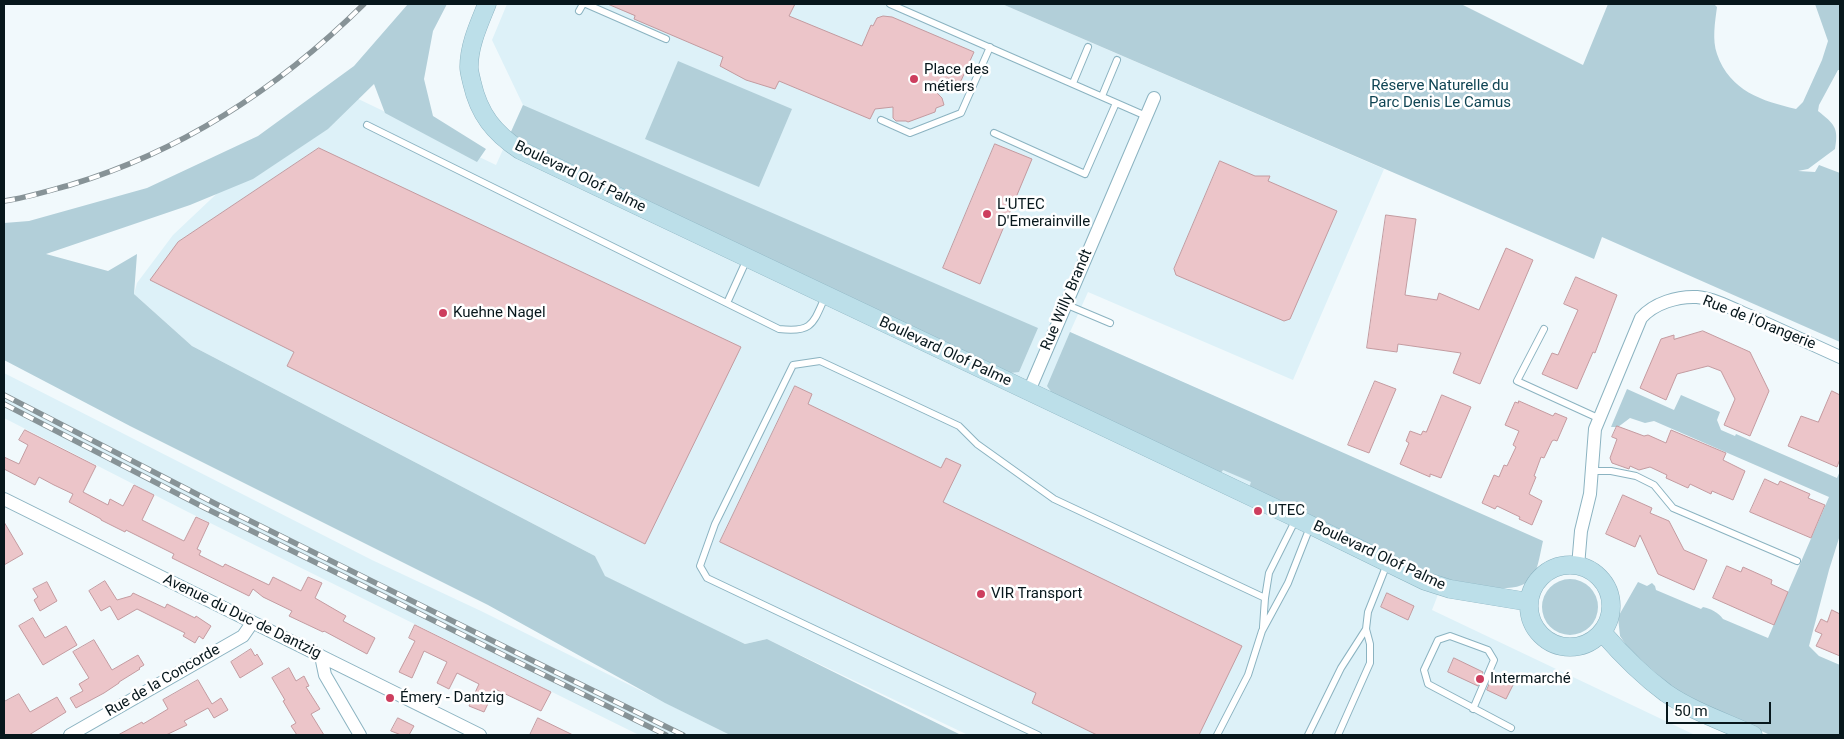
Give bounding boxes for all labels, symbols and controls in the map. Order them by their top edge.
place label: Place des métiers [924,61,989,96]
marker: Place des métiers [908,73,920,85]
park label: Réserve Naturelle du Parc Denis Le Camus [1369,77,1511,112]
street label: Boulevard Olof Palme [511,137,649,217]
place label: L'UTEC D'Emerainville [997,196,1090,231]
marker: L'UTEC D'Emerainville [981,208,993,220]
street label: Rue Willy Brandt [1038,247,1096,353]
street label: Rue de l'Orangerie [1700,292,1818,354]
place label: Kuehne Nagel [453,304,546,322]
marker: Kuehne Nagel [437,307,449,319]
street label: Boulevard Olof Palme [876,313,1014,391]
place label: UTEC [1268,502,1305,520]
marker: UTEC [1252,505,1264,517]
street label: Boulevard Olof Palme [1310,517,1448,595]
street label: Avenue du Duc de Dantzig [160,571,324,663]
place label: VIR Transport [991,585,1082,603]
marker: VIR Transport [975,588,987,600]
street label: Rue de la Concorde [103,641,223,721]
place label: Intermarché [1490,670,1571,688]
marker: Intermarché [1474,673,1486,685]
place label: Émery - Dantzig [400,689,504,707]
marker: Émery - Dantzig [384,692,396,704]
scale bar [1669,692,1774,724]
text: 50 m [1674,702,1708,720]

